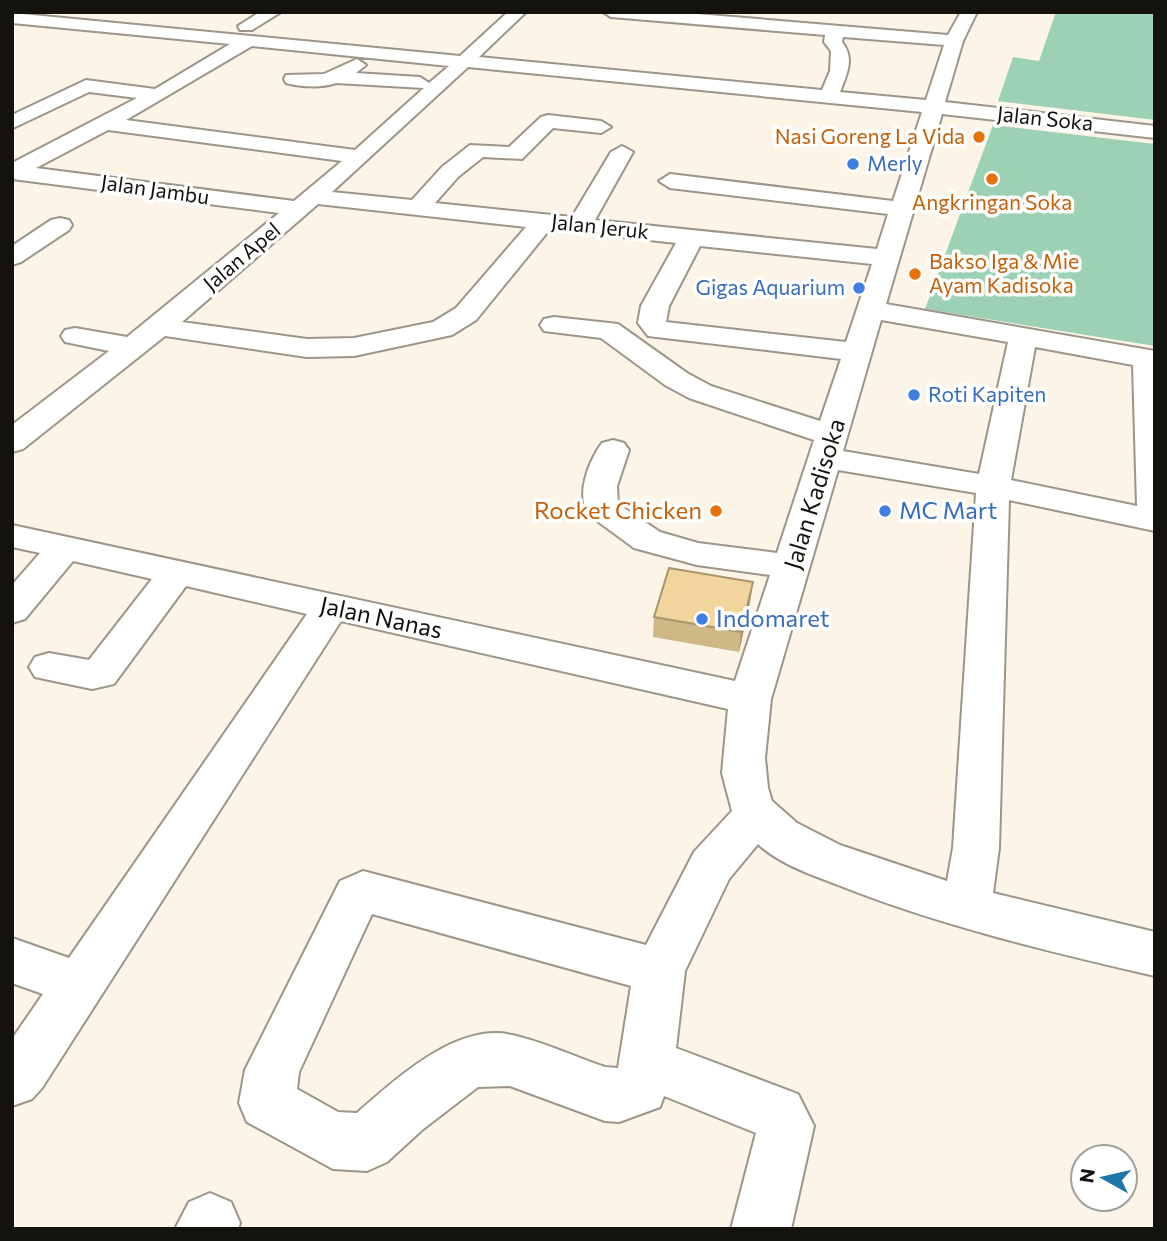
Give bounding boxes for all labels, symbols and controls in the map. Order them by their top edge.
street label: Jalan Soka [996,100,1095,135]
place label: Nasi Goreng La Vida [775,123,965,148]
marker: Nasi Goreng La Vida [971,129,987,145]
place label: Merly [867,150,923,175]
marker: Merly [845,156,861,172]
street label: Jalan Jambu [99,169,211,208]
marker: Angkringan Soka [984,171,1000,187]
place label: Angkringan Soka [912,189,1072,214]
street label: Jalan Jeruk [550,208,650,243]
street label: Jalan Apel [197,216,285,295]
place label: Bakso Iga & Mie Ayam Kadisoka [929,248,1079,297]
marker: Bakso Iga & Mie Ayam Kadisoka [907,266,923,282]
place label: Gigas Aquarium [696,274,845,299]
marker: Gigas Aquarium [851,280,867,296]
place label: Roti Kapiten [928,381,1046,406]
marker: Roti Kapiten [906,387,922,403]
street label: Jalan Kadisoka [777,415,850,572]
place label: Rocket Chicken [534,495,702,524]
place label: MC Mart [899,495,997,524]
marker: Rocket Chicken [708,503,724,519]
marker: MC Mart [877,503,893,519]
street label: Jalan Nanas [317,589,445,644]
place label: Indomaret [716,603,830,632]
marker: Indomaret [694,611,710,627]
north arrow [1069,1143,1139,1213]
text: N [1074,1167,1099,1184]

